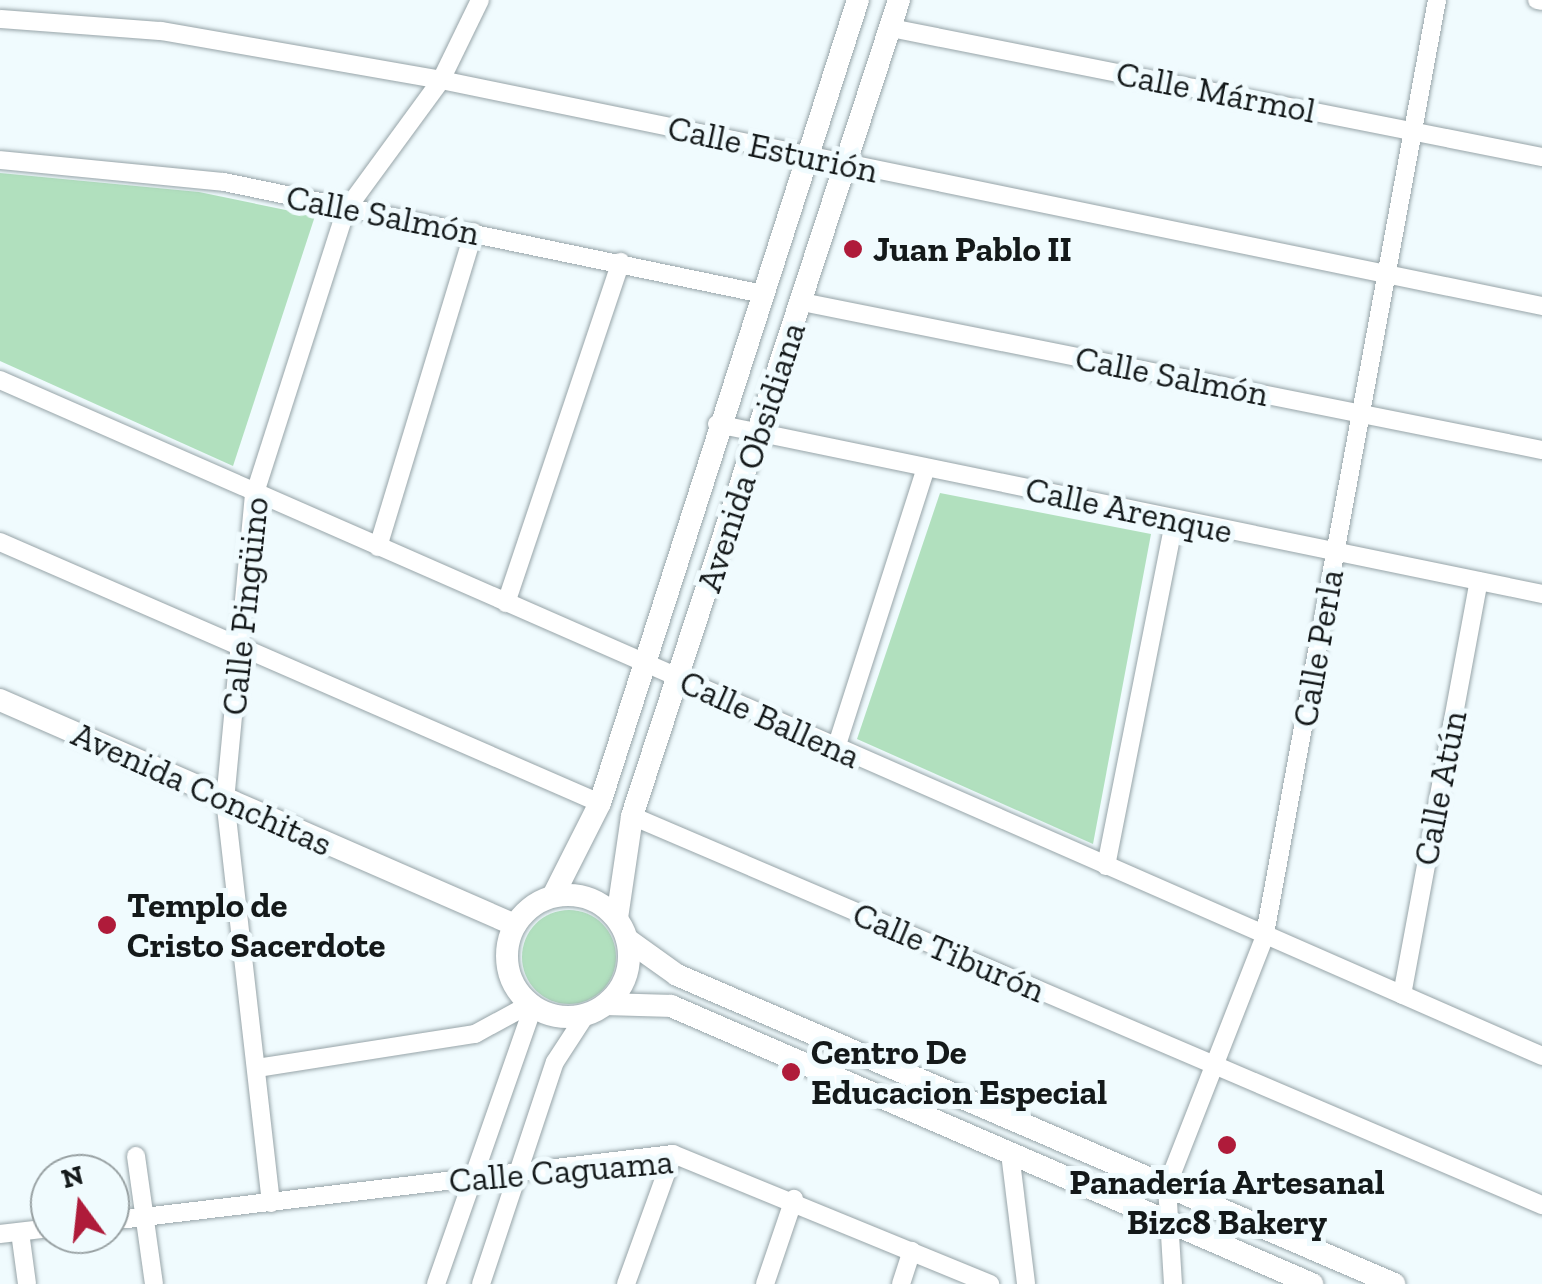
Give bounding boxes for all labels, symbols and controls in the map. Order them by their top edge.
street label: Calle Mármol [1113,52,1319,132]
street label: Calle Esturión [664,106,882,192]
street label: Calle Salmón [283,176,483,254]
place label: Juan Pablo II [873,228,1072,270]
marker: Juan Pablo II [842,238,864,260]
street label: Avenida Obsidiana [688,317,814,597]
street label: Calle Salmón [1072,337,1272,415]
street label: Calle Arenque [1021,468,1237,552]
street label: Calle Pingüino [213,495,277,717]
street label: Calle Perla [1284,566,1352,730]
street label: Calle Ballena [673,661,867,777]
street label: Calle Atún [1404,707,1476,869]
street label: Avenida Conchitas [66,713,338,865]
place label: Templo de Cristo Sacerdote [127,884,385,966]
street label: Calle Tiburón [846,893,1052,1011]
marker: Templo de Cristo Sacerdote [96,914,118,936]
place label: Centro De Educacion Especial [811,1031,1107,1113]
marker: Centro De Educacion Especial [780,1061,802,1083]
marker: Panadería Artesanal Bizc8 Bakery [1216,1134,1238,1156]
street label: Calle Caguama [447,1140,675,1202]
north arrow [30,1154,130,1254]
text: N [58,1158,87,1195]
place label: Panadería Artesanal Bizc8 Bakery [1069,1161,1385,1243]

